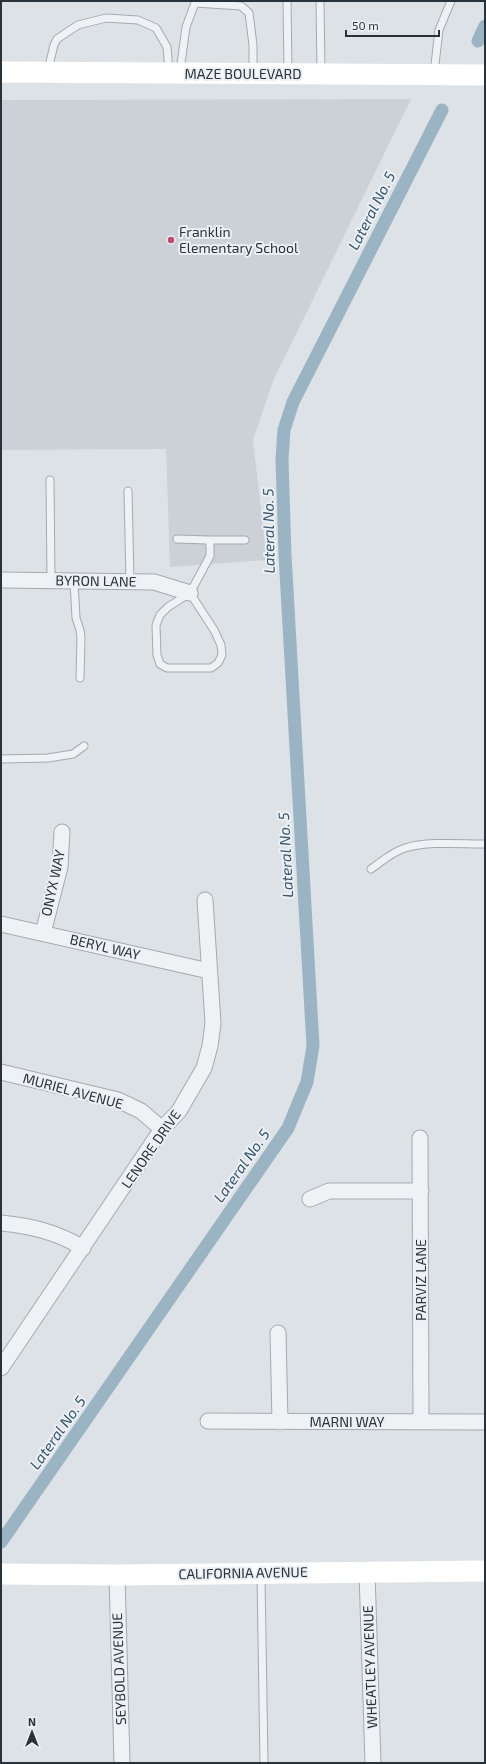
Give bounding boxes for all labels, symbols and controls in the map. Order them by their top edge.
scale bar [346,12,439,38]
text: 50 m [352,18,379,32]
street label: MAZE BOULEVARD [185,65,301,82]
water label: Lateral No. 5 [344,168,399,253]
place label: Franklin Elementary School [179,223,299,256]
marker: Franklin Elementary School [166,235,176,245]
water label: Lateral No. 5 [258,488,278,574]
street label: BYRON LANE [55,571,137,590]
water label: Lateral No. 5 [274,812,296,898]
street label: ONYX WAY [37,848,68,918]
street label: BERYL WAY [68,930,142,963]
street label: MURIEL AVENUE [21,1069,125,1112]
street label: LENORE DRIVE [117,1106,184,1191]
water label: Lateral No. 5 [209,1125,273,1206]
street label: PARVIZ LANE [412,1239,429,1321]
water label: Lateral No. 5 [25,1392,89,1473]
street label: MARNI WAY [310,1413,385,1430]
street label: CALIFORNIA AVENUE [178,1563,308,1582]
street label: WHEATLEY AVENUE [359,1605,380,1729]
street label: SEYBOLD AVENUE [108,1612,129,1726]
north arrow [12,1712,52,1752]
text: N [28,1715,36,1728]

